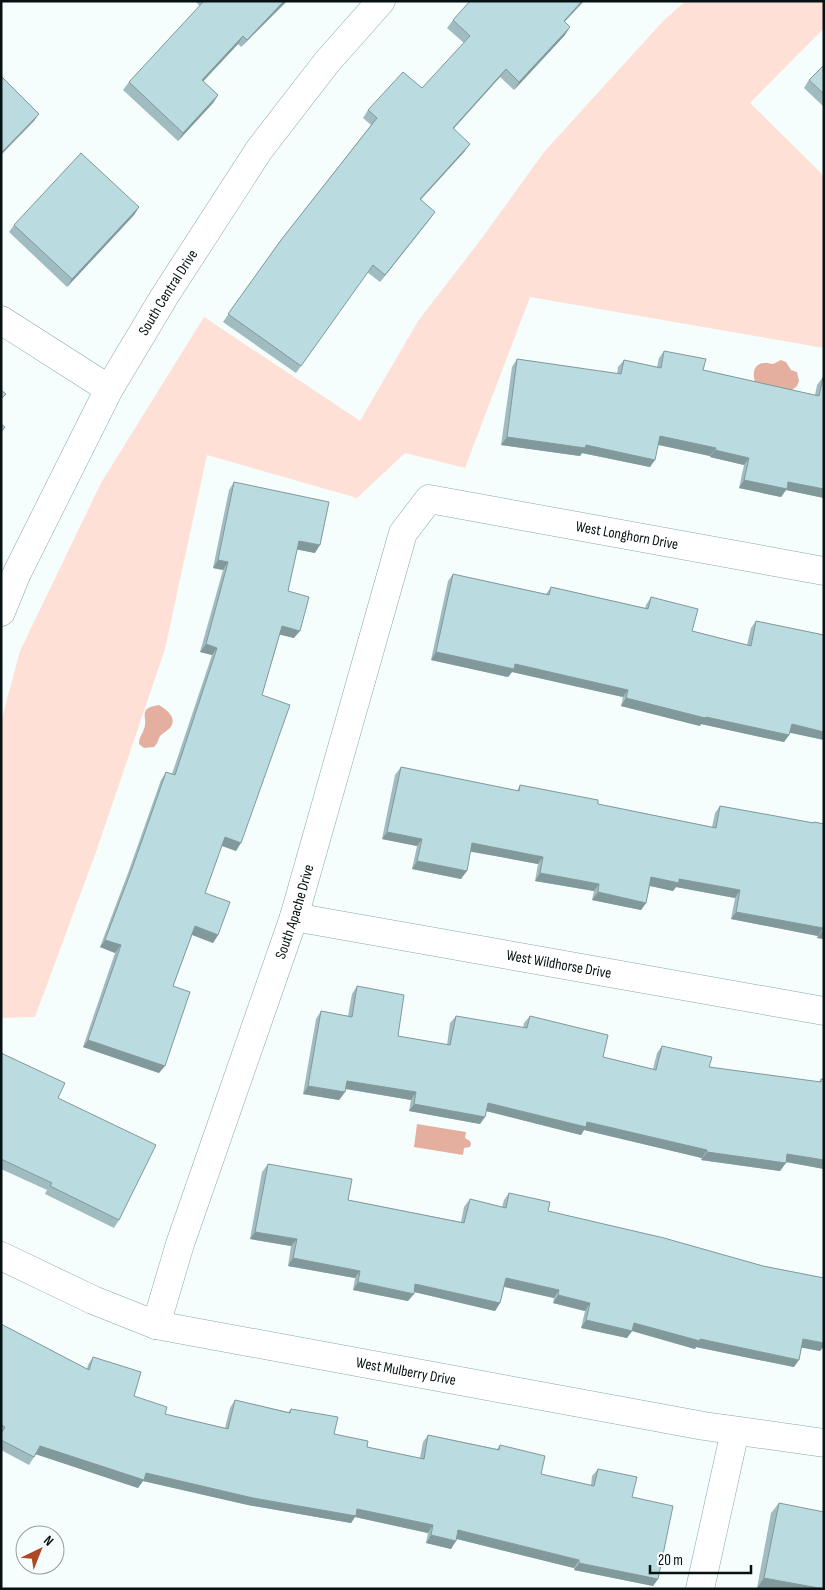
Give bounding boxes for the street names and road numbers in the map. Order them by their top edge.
street label: South Central Drive [134,246,202,339]
street label: West Longhorn Drive [574,517,680,554]
street label: South Apache Drive [271,862,318,962]
street label: West Wildhorse Drive [505,946,613,983]
street label: West Mulberry Drive [354,1353,457,1390]

